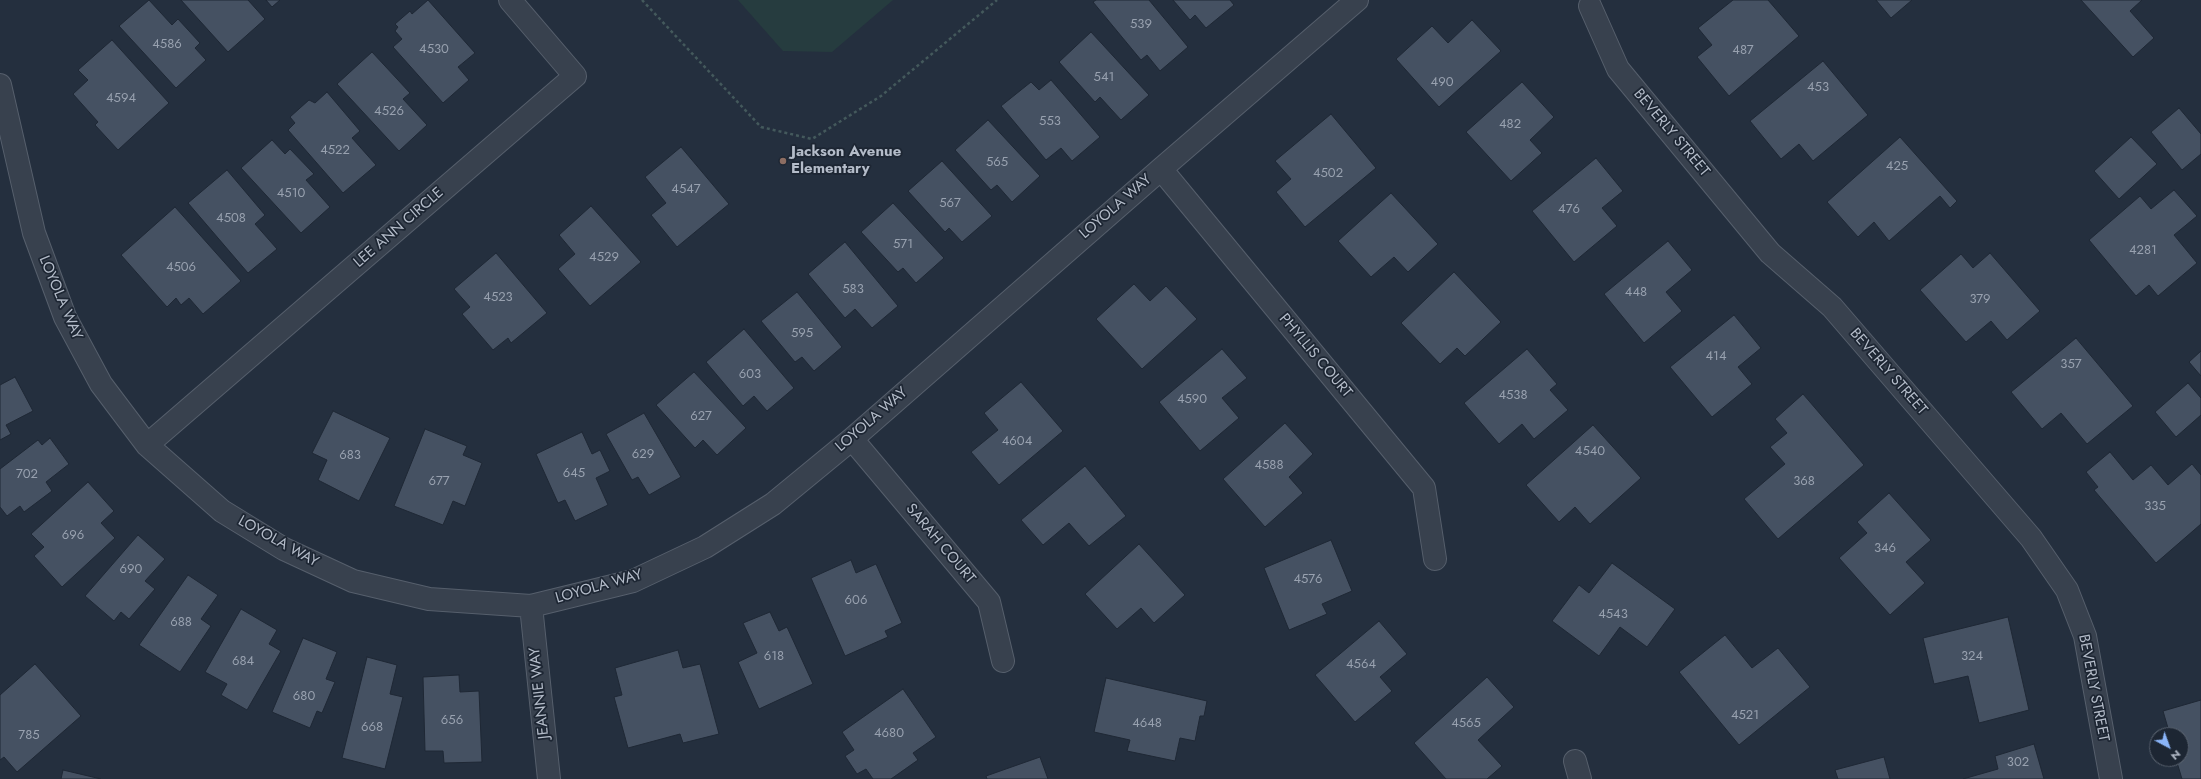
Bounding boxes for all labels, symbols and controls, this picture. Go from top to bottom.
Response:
house number: 539 [1130,17,1152,33]
house number: 4586 [152,37,182,53]
house number: 4530 [419,42,449,58]
house number: 487 [1732,43,1754,59]
house number: 541 [1094,70,1114,86]
house number: 490 [1431,75,1453,91]
house number: 453 [1807,80,1829,96]
street label: BEVERLY STREET [1629,86,1713,180]
house number: 4594 [106,91,136,107]
house number: 4526 [374,104,404,120]
house number: 553 [1039,114,1061,130]
house number: 482 [1499,117,1521,133]
house number: 4522 [320,143,350,159]
place label: Jackson Avenue Elementary [791,143,901,178]
house number: 565 [986,155,1008,171]
marker: Jackson Avenue Elementary [778,156,788,166]
house number: 425 [1886,159,1908,175]
house number: 4502 [1313,166,1343,182]
street label: LOYOLA WAY [1076,171,1156,243]
house number: 4547 [671,182,701,198]
street label: LEE ANN CIRCLE [350,184,448,272]
house number: 4510 [277,186,305,202]
house number: 567 [939,196,961,212]
house number: 476 [1558,202,1580,218]
house number: 4508 [216,211,246,227]
house number: 571 [893,237,913,253]
house number: 4281 [2129,243,2157,259]
house number: 4529 [589,250,619,266]
street label: LOYOLA WAY [34,253,86,343]
house number: 4506 [166,260,196,276]
house number: 583 [842,282,864,298]
house number: 448 [1625,285,1647,301]
house number: 4523 [483,290,513,306]
house number: 379 [1969,292,1991,308]
street label: PHYLLIS COURT [1275,310,1355,402]
street label: BEVERLY STREET [1845,325,1931,419]
house number: 595 [791,326,813,342]
house number: 414 [1705,349,1727,365]
house number: 357 [2060,357,2082,373]
house number: 603 [739,367,761,383]
street label: LOYOLA WAY [832,384,912,456]
house number: 4538 [1498,388,1528,404]
house number: 4590 [1177,392,1207,408]
house number: 627 [690,409,712,425]
house number: 4604 [1002,434,1032,450]
house number: 4540 [1575,444,1605,460]
house number: 629 [632,447,654,463]
house number: 683 [339,448,361,464]
house number: 4588 [1254,458,1284,474]
house number: 645 [563,466,585,482]
house number: 702 [16,467,38,483]
house number: 677 [428,474,450,490]
house number: 368 [1793,474,1815,490]
house number: 335 [2144,499,2166,515]
street label: SARAH COURT [901,500,979,588]
street label: LOYOLA WAY [235,512,321,572]
house number: 696 [62,528,84,544]
house number: 346 [1874,541,1896,557]
house number: 690 [120,562,142,578]
street label: LOYOLA WAY [554,566,644,608]
house number: 4576 [1293,572,1323,588]
house number: 606 [845,593,867,609]
house number: 4543 [1598,607,1628,623]
house number: 688 [170,615,192,631]
street label: BEVERLY STREET [2074,633,2112,743]
street label: JEANNIE WAY [526,646,554,740]
house number: 618 [764,649,784,665]
house number: 324 [1961,649,1983,665]
house number: 684 [232,654,254,670]
house number: 4564 [1346,657,1376,673]
house number: 680 [293,689,315,705]
house number: 4521 [1731,708,1759,724]
house number: 656 [441,713,463,729]
house number: 4648 [1132,716,1162,732]
house number: 4565 [1451,716,1481,732]
house number: 668 [361,720,383,736]
house number: 4680 [874,726,904,742]
north arrow [2149,727,2189,767]
house number: 785 [18,728,40,744]
text: N [2168,746,2185,764]
house number: 302 [2007,755,2029,771]

